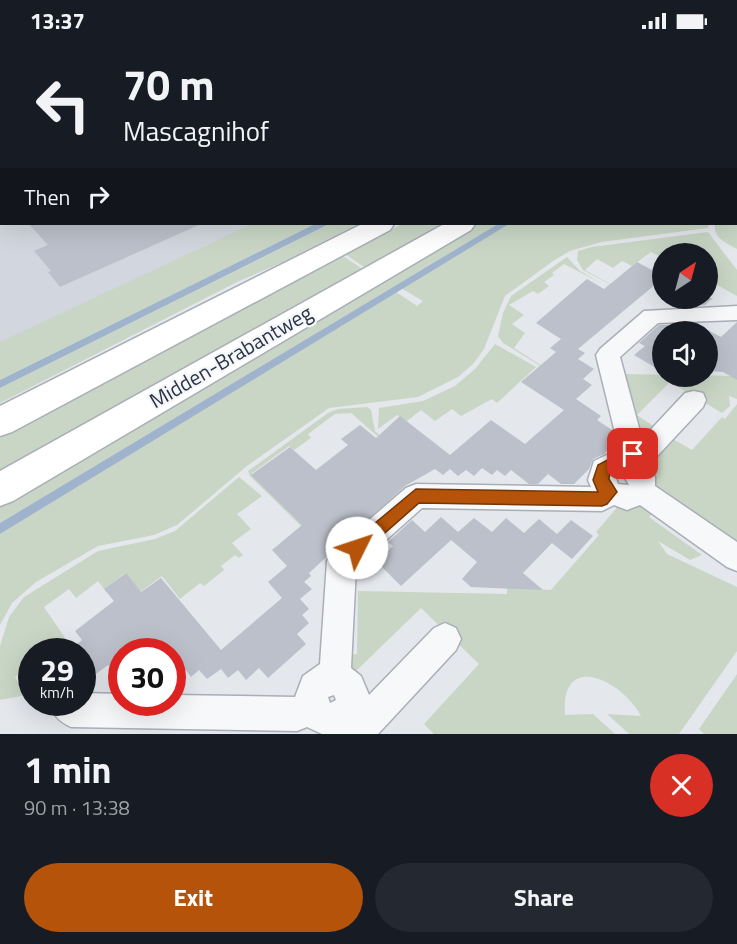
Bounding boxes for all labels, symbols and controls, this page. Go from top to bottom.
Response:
text: 13:37 [30,4,85,38]
text: 70 m [123,52,215,116]
icon: left [24,66,102,144]
text: Mascagnihof [123,110,269,151]
text: Then [24,180,70,214]
icon: right [82,180,115,213]
north arrow [652,243,718,309]
map controls [652,243,718,387]
street label: Midden-Brabantweg [143,296,318,416]
button: sound [652,321,718,387]
pin [607,428,658,479]
icon: arrive [616,437,649,470]
position arrow [325,516,389,580]
speed limit sign: 30 [108,638,186,716]
text: 29 [40,647,74,693]
text: km/h [40,681,74,704]
text: 1 min [24,742,111,797]
button: close [650,754,713,817]
text: 90 m · 13:38 [24,792,130,823]
button: Exit [24,863,363,932]
button: Share [375,863,713,932]

